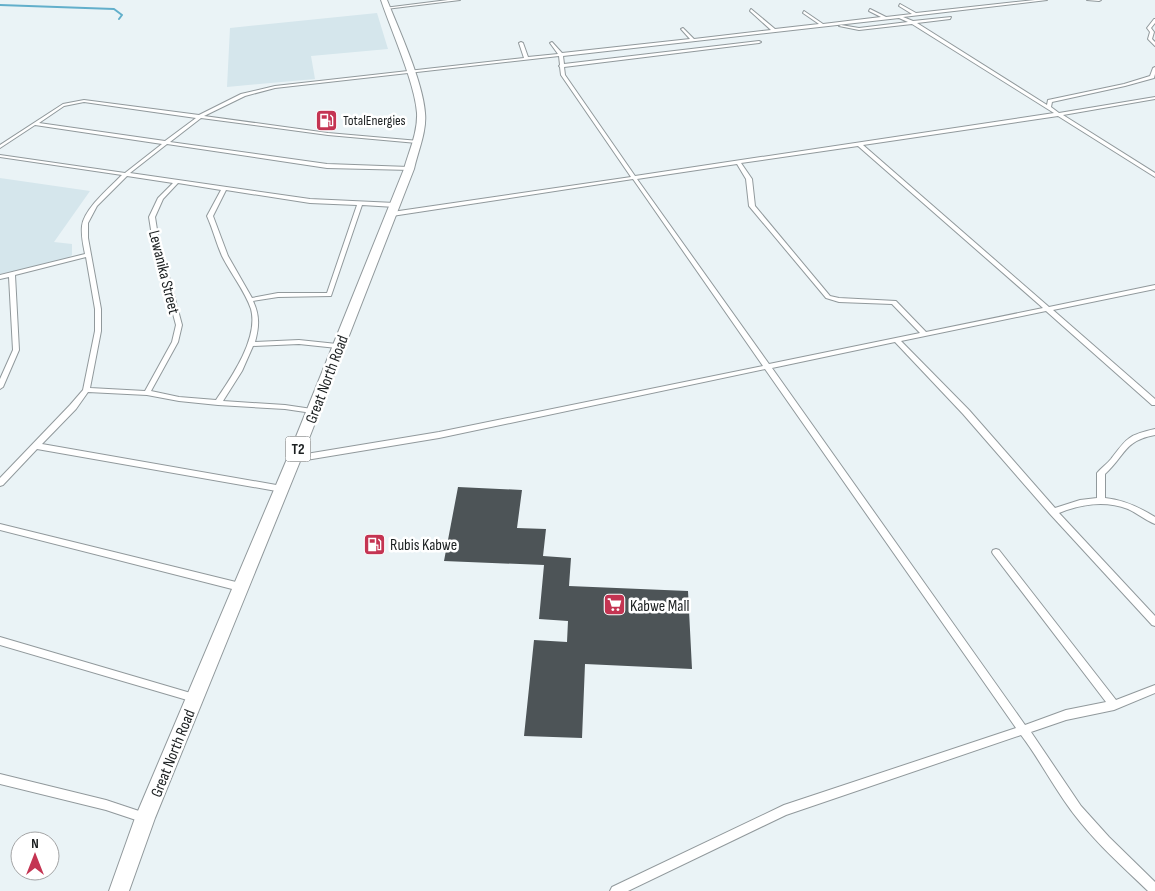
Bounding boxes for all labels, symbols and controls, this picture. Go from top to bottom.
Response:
fuel station icon: TotalEnergies [315,108,339,132]
place label: TotalEnergies [343,112,406,129]
street label: Lewanika Street [144,229,183,316]
street label: Great North Road [302,333,353,426]
road number: T2 [286,436,310,462]
fuel station icon: Rubis Kabwe [362,532,386,556]
place label: Rubis Kabwe [390,536,457,555]
supermarket icon: Kabwe Mall [602,593,626,617]
place label: Kabwe Mall [630,597,689,616]
street label: Great North Road [147,707,200,800]
north arrow [10,831,60,881]
text: N [31,835,39,852]

